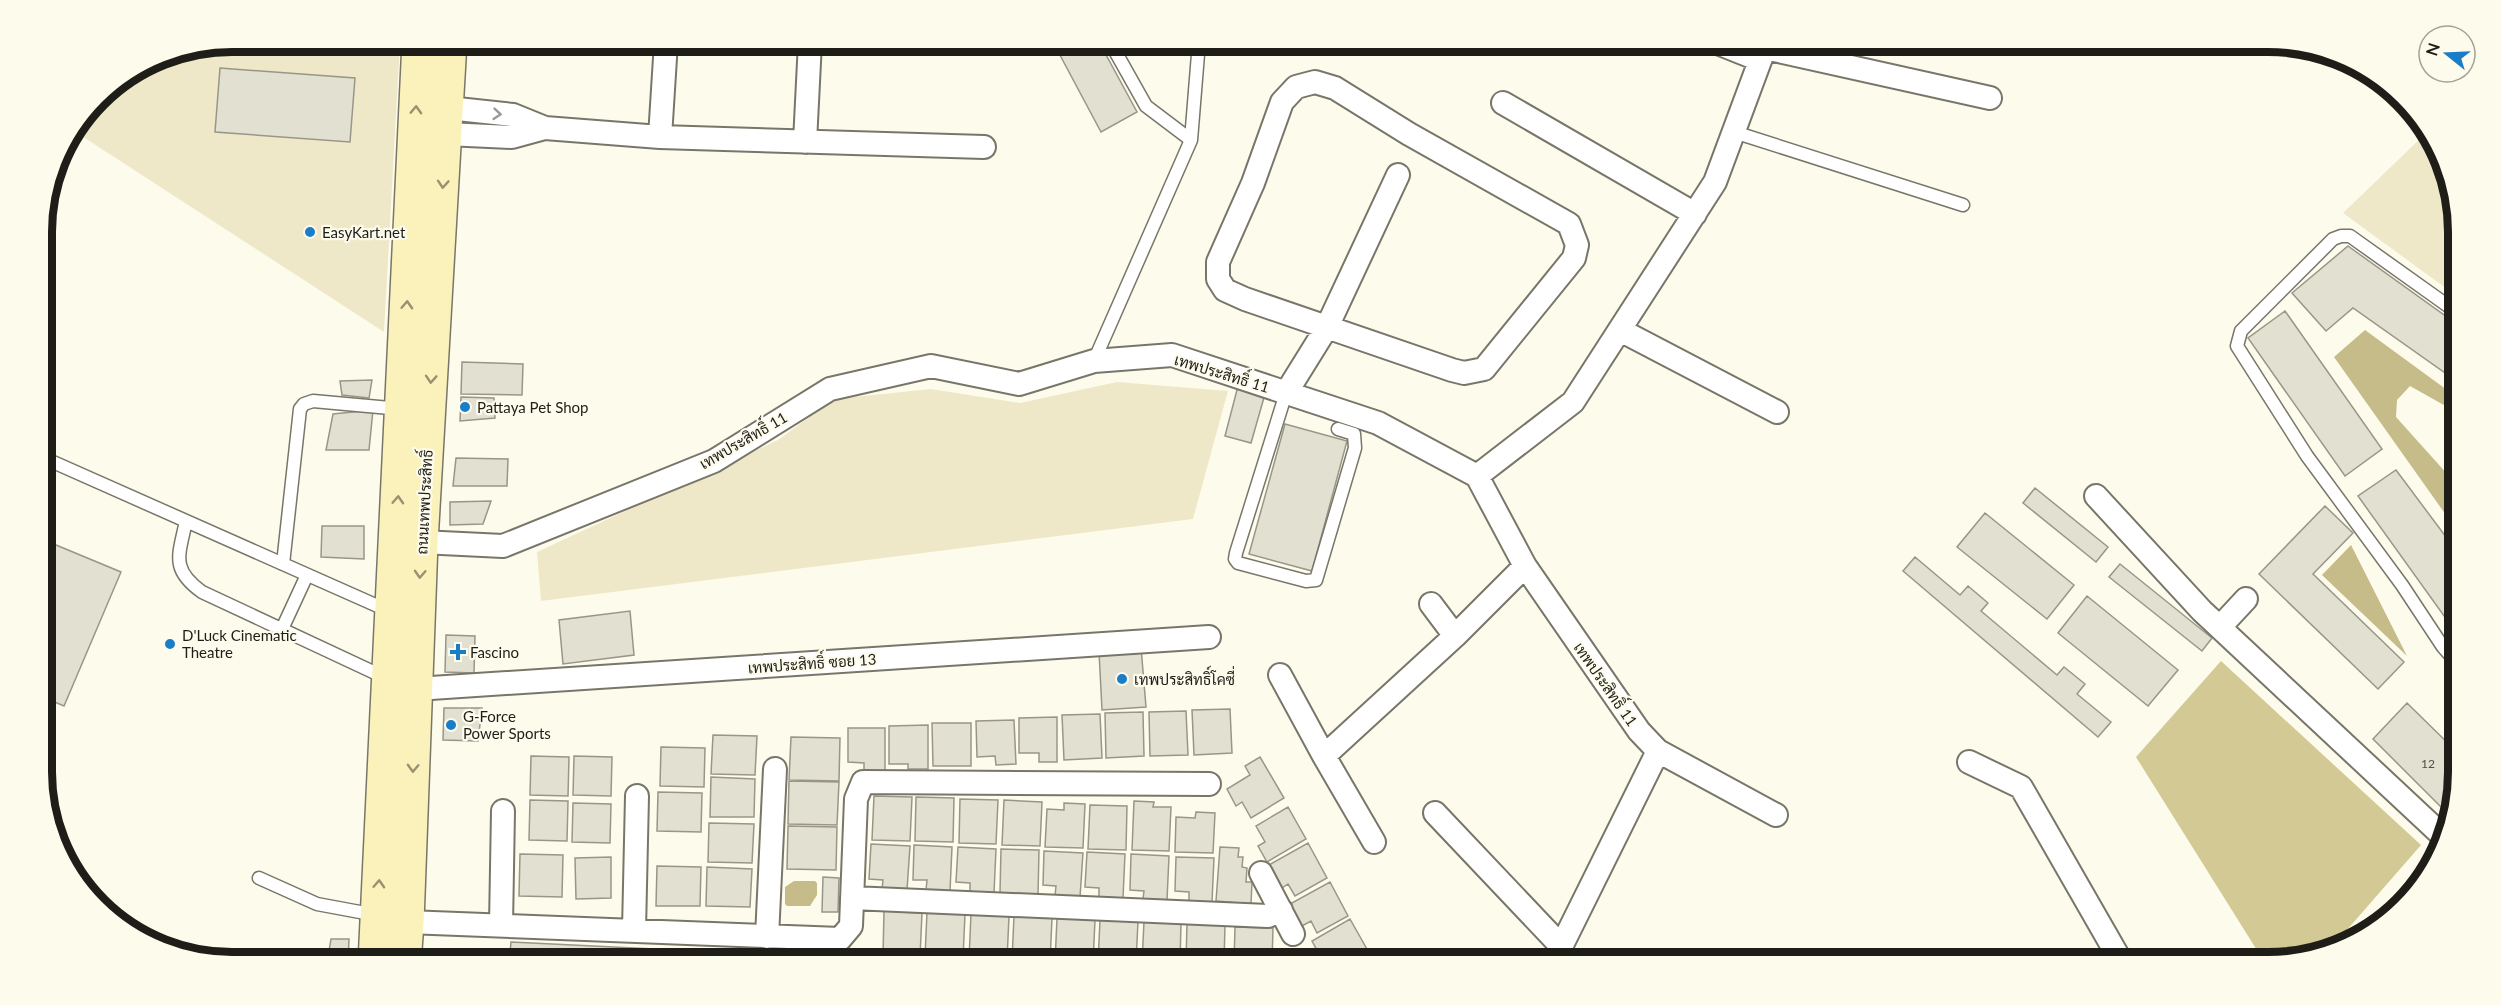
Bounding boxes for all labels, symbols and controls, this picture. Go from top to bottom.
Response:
north arrow [2417,24,2477,84]
text: N [2421,40,2443,58]
one-way arrow [410,106,422,115]
one-way arrow [493,107,502,120]
one-way arrow [437,180,450,189]
place label: EasyKart.net [322,223,406,241]
marker: EasyKart.net [303,225,317,239]
one-way arrow [401,301,414,310]
street label: เทพประสิทธิ์ 11 [1172,345,1273,396]
one-way arrow [425,374,438,383]
place label: Pattaya Pet Shop [477,398,589,416]
marker: Pattaya Pet Shop [458,400,472,414]
street label: เทพประสิทธิ์ 11 [693,403,790,472]
street label: ถนนเทพประสิทธิ์ [407,449,436,555]
one-way arrow [391,496,404,505]
one-way arrow [413,569,426,578]
place label: D'Luck Cinematic Theatre [182,626,297,661]
street label: เทพประสิทธิ์ 11 [1570,636,1646,729]
marker: D'Luck Cinematic Theatre [163,637,177,651]
place label: Fascino [470,643,519,661]
street label: เทพประสิทธิ์ ซอย 13 [747,644,877,676]
marker: Fascino [451,645,465,659]
place label: เทพประสิทธิ์โคซี่ [1134,665,1235,688]
marker: เทพประสิทธิ์โคซี่ [1115,672,1129,686]
place label: G-Force Power Sports [463,707,551,742]
marker: G-Force Power Sports [444,718,458,732]
house number: 12 [2421,756,2435,771]
one-way arrow [407,764,419,773]
one-way arrow [373,879,386,888]

